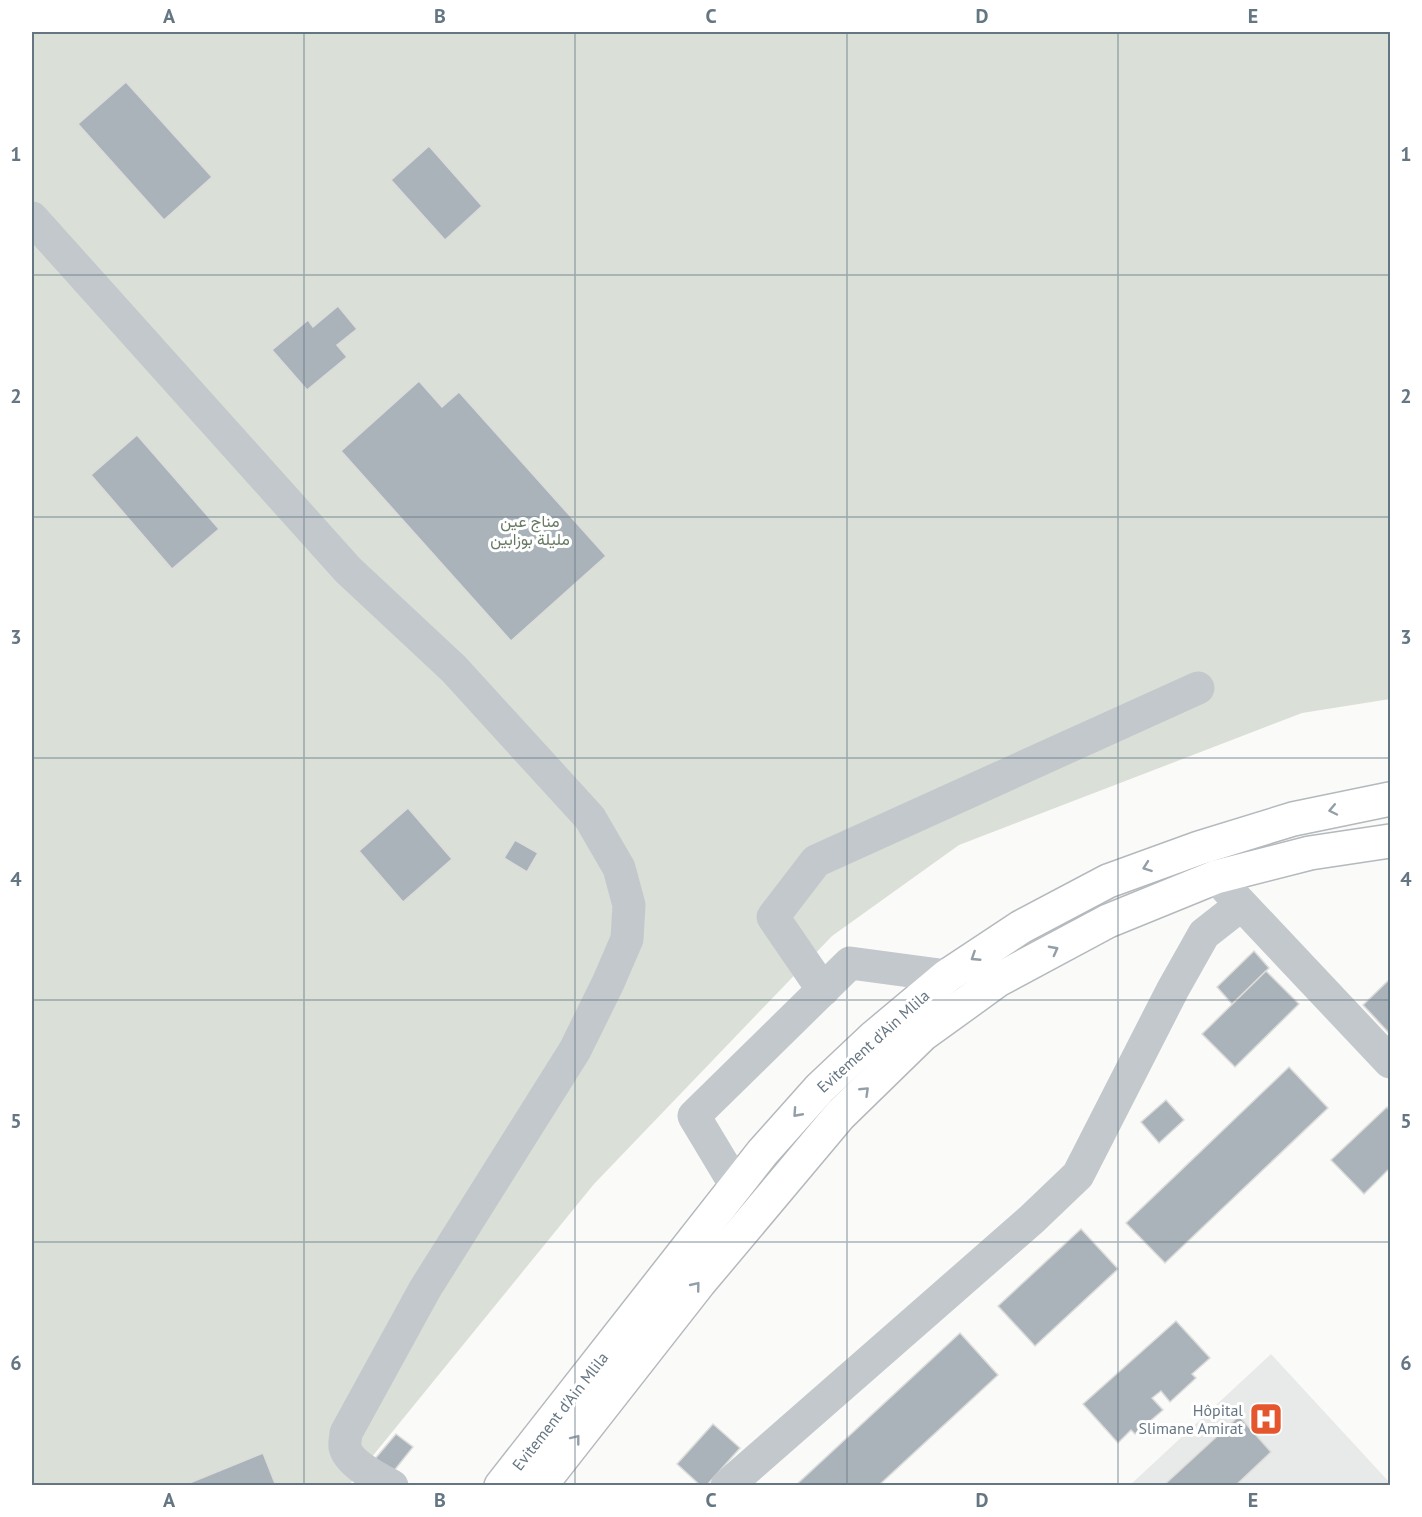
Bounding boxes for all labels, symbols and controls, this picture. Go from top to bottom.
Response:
text: A [163,3,176,29]
text: B [434,3,446,29]
text: C [705,3,717,29]
text: D [976,3,989,29]
text: E [1248,3,1258,29]
text: 1 [10,141,22,167]
text: 1 [1400,141,1412,167]
text: 2 [10,383,22,409]
text: 2 [1400,383,1412,409]
park label: مناج عين مليلة بوزابين [490,511,570,550]
text: 3 [10,624,22,650]
text: 3 [1400,624,1412,650]
one-way arrow [1328,803,1338,816]
one-way arrow [1142,860,1153,872]
text: 4 [10,866,22,892]
text: 4 [1400,866,1412,892]
one-way arrow [1048,946,1058,957]
one-way arrow [970,950,981,961]
street label: Evitement d'Ain Mlila [813,985,933,1097]
one-way arrow [857,1087,868,1098]
one-way arrow [793,1106,804,1117]
text: 5 [10,1108,22,1134]
text: 5 [1400,1108,1412,1134]
one-way arrow [689,1282,700,1293]
street label: Evitement d'Ain Mlila [508,1348,612,1474]
text: 6 [10,1350,22,1376]
text: 6 [1400,1350,1412,1376]
place label: Hôpital Slimane Amirat [1139,1400,1244,1438]
hospital icon: Hôpital Slimane Amirat [1248,1401,1284,1437]
one-way arrow [569,1435,580,1446]
text: A [163,1487,176,1513]
text: B [434,1487,446,1513]
text: C [705,1487,717,1513]
text: D [976,1487,989,1513]
text: E [1248,1487,1258,1513]

